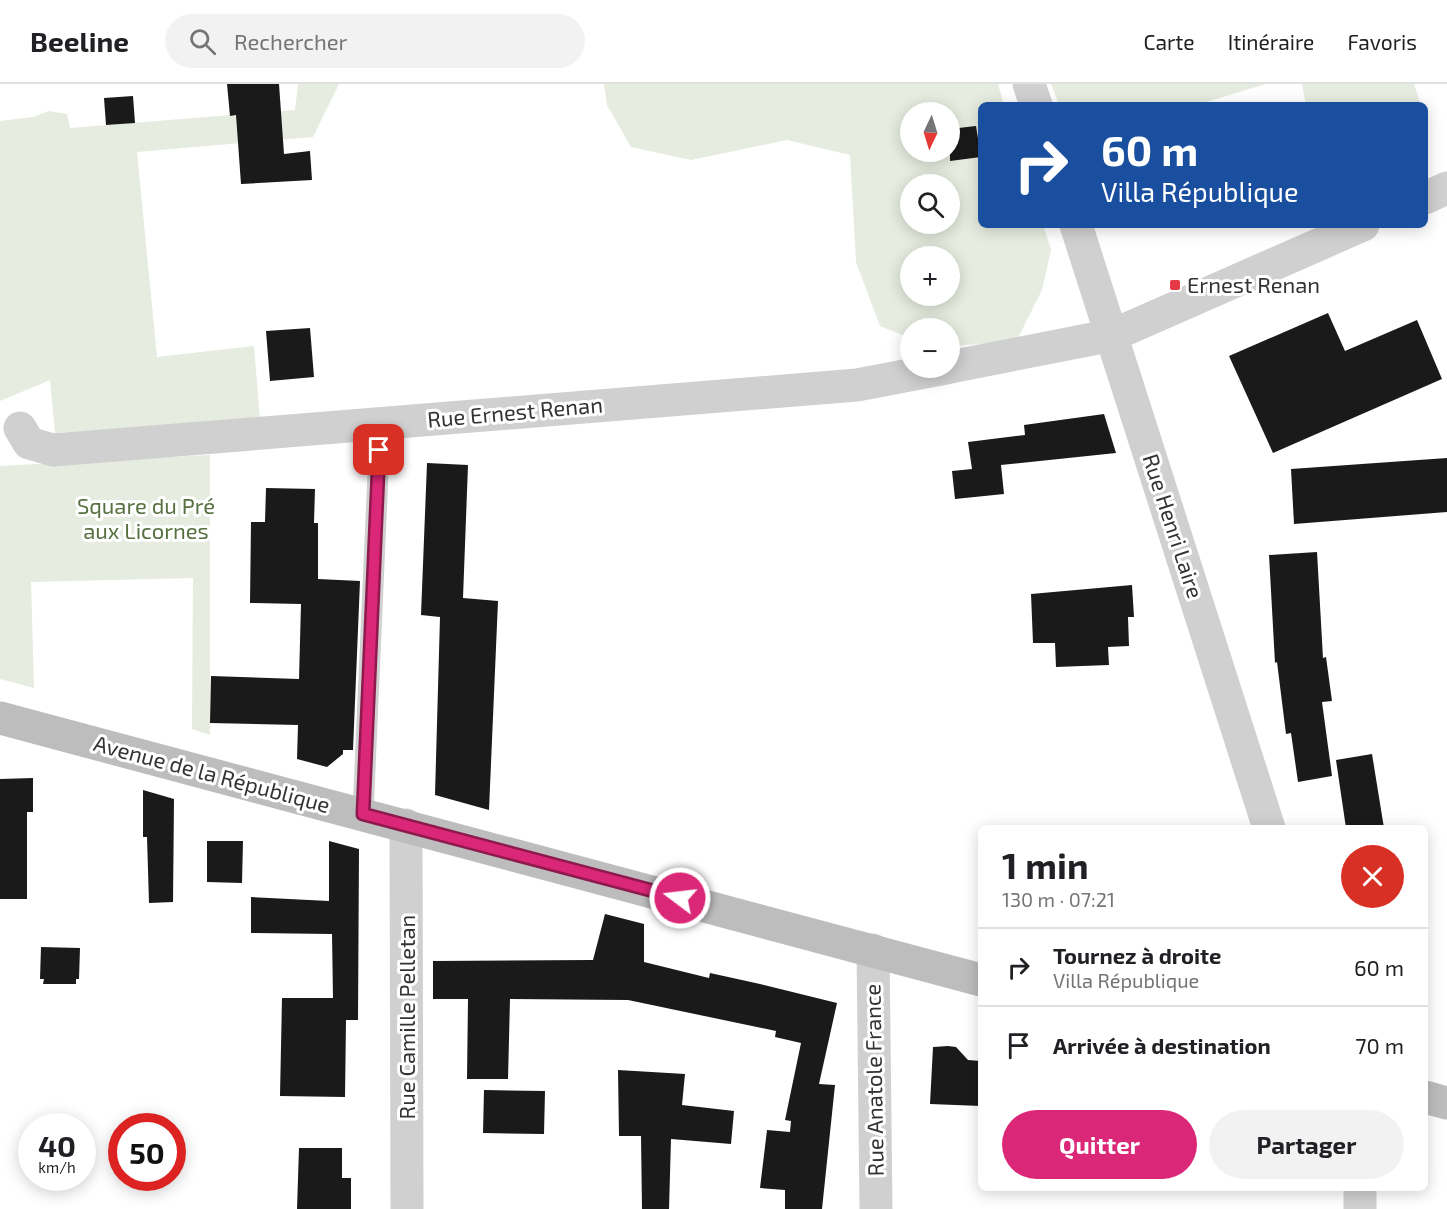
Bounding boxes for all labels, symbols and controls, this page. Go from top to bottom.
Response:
search box [165,14,585,68]
text: Beeline [30,24,129,58]
icon: search [186,25,219,58]
text: Rechercher [234,28,347,54]
text: Carte [1143,29,1195,54]
text: Itinéraire [1228,29,1314,54]
text: Favoris [1347,29,1417,54]
north arrow [900,102,960,162]
map controls [900,102,960,378]
text: 60 m [1101,124,1198,174]
icon: right [1002,126,1080,204]
button: search [900,174,960,234]
text: Villa République [1101,175,1299,207]
button: + [900,246,960,306]
place label: Ernest Renan [1187,271,1320,297]
marker: Ernest Renan [1168,278,1182,292]
button: − [900,318,960,378]
street label: Rue Ernest Renan [426,390,604,432]
pin [353,424,404,475]
icon: arrive [362,433,395,466]
street label: Rue Henri Laire [1138,450,1210,601]
park label: Square du Pré aux Licornes [77,492,215,543]
street label: Avenue de la République [91,729,333,817]
text: 1 min [1002,843,1089,886]
button: close [1341,845,1404,908]
position arrow [648,866,712,930]
text: 130 m · 07:21 [1002,887,1115,911]
street label: Rue Camille Pelletan [393,915,419,1119]
text: Tournez à droite [1053,942,1222,968]
icon: right [1002,951,1035,984]
text: 60 m [1354,954,1404,980]
text: Villa République [1053,968,1199,992]
street label: Rue Anatole France [858,984,888,1177]
icon: arrive [1002,1029,1035,1062]
text: Arrivée à destination [1053,1032,1271,1058]
text: 70 m [1355,1032,1404,1058]
button: Quitter [1002,1110,1197,1179]
button: Partager [1209,1110,1404,1179]
speed limit sign: 50 [108,1113,186,1191]
text: 40 [38,1127,76,1163]
text: km/h [38,1158,76,1176]

